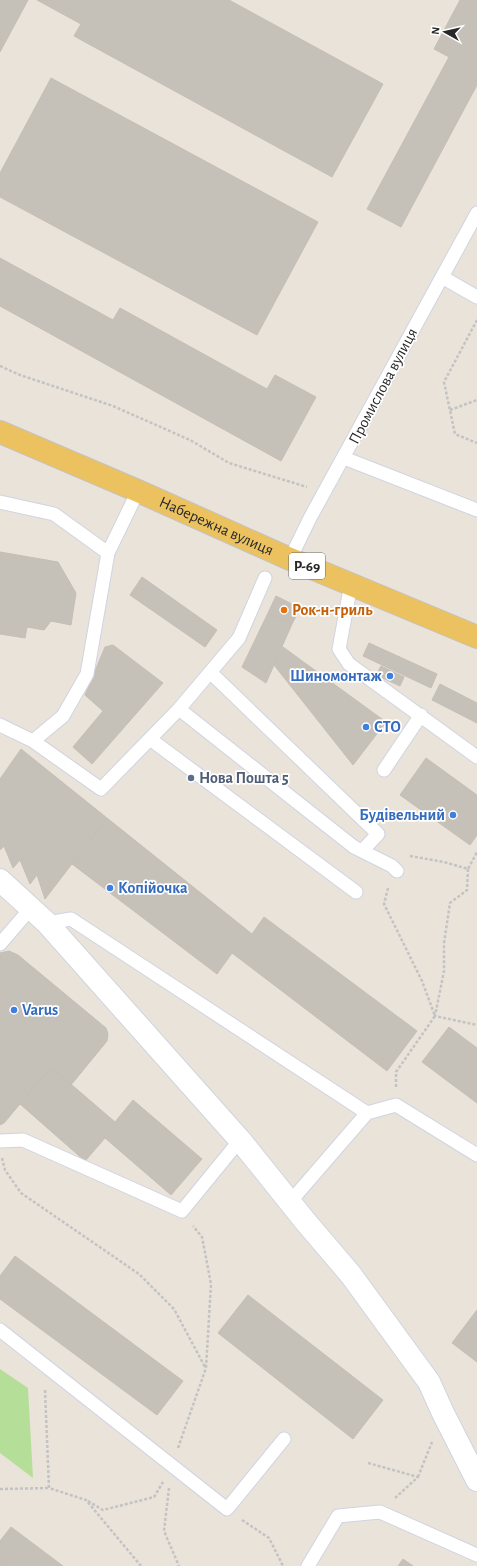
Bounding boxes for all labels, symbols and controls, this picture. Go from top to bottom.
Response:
north arrow [425,12,465,52]
text: N [430,26,442,35]
street label: Промислова вулиця [346,325,421,447]
street label: Набережна вулиця [157,494,276,559]
road number: Р-69 [289,553,325,579]
place label: Рок-н-гриль [292,602,373,618]
marker: Рок-н-гриль [279,605,289,615]
place label: Шиномонтаж [290,668,383,684]
marker: Шиномонтаж [385,671,395,681]
place label: СТО [374,719,401,735]
marker: СТО [361,722,371,732]
place label: Нова Пошта 5 [199,770,289,786]
marker: Нова Пошта 5 [186,773,196,783]
place label: Будівельний [359,807,445,824]
marker: Будівельний [448,810,458,820]
place label: Копійочка [118,880,188,896]
marker: Копійочка [105,883,115,893]
place label: Varus [22,1002,58,1018]
marker: Varus [9,1005,19,1015]

